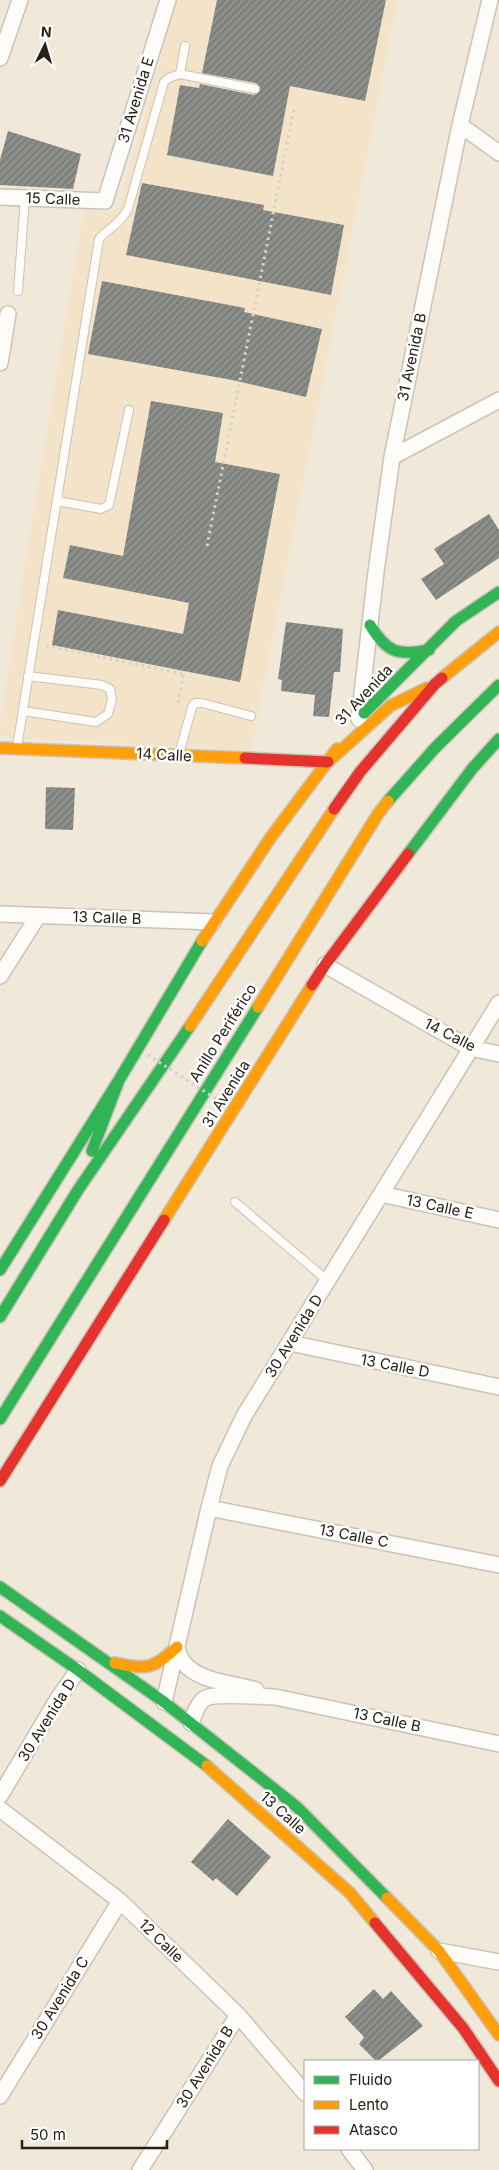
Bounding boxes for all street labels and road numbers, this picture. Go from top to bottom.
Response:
street label: 31 Avenida E [113,54,158,145]
street label: 15 Calle [25,188,81,209]
street label: 31 Avenida B [393,311,430,403]
street label: 31 Avenida [331,660,396,729]
street label: 14 Calle [136,744,192,765]
street label: 13 Calle B [72,907,142,928]
street label: Anillo Periférico [185,980,260,1085]
street label: 14 Calle [421,1014,479,1056]
street label: 31 Avenida [197,1057,254,1131]
street label: 13 Calle E [405,1190,475,1223]
street label: 30 Avenida D [261,1291,327,1381]
street label: 13 Calle D [359,1350,431,1382]
street label: 13 Calle C [318,1519,390,1552]
street label: 30 Avenida D [14,1675,80,1765]
street label: 13 Calle B [351,1703,423,1736]
street label: 13 Calle [257,1787,310,1838]
street label: 12 Calle [135,1915,188,1967]
street label: 30 Avenida C [26,1953,93,2043]
street label: 30 Avenida B [172,2022,237,2111]

